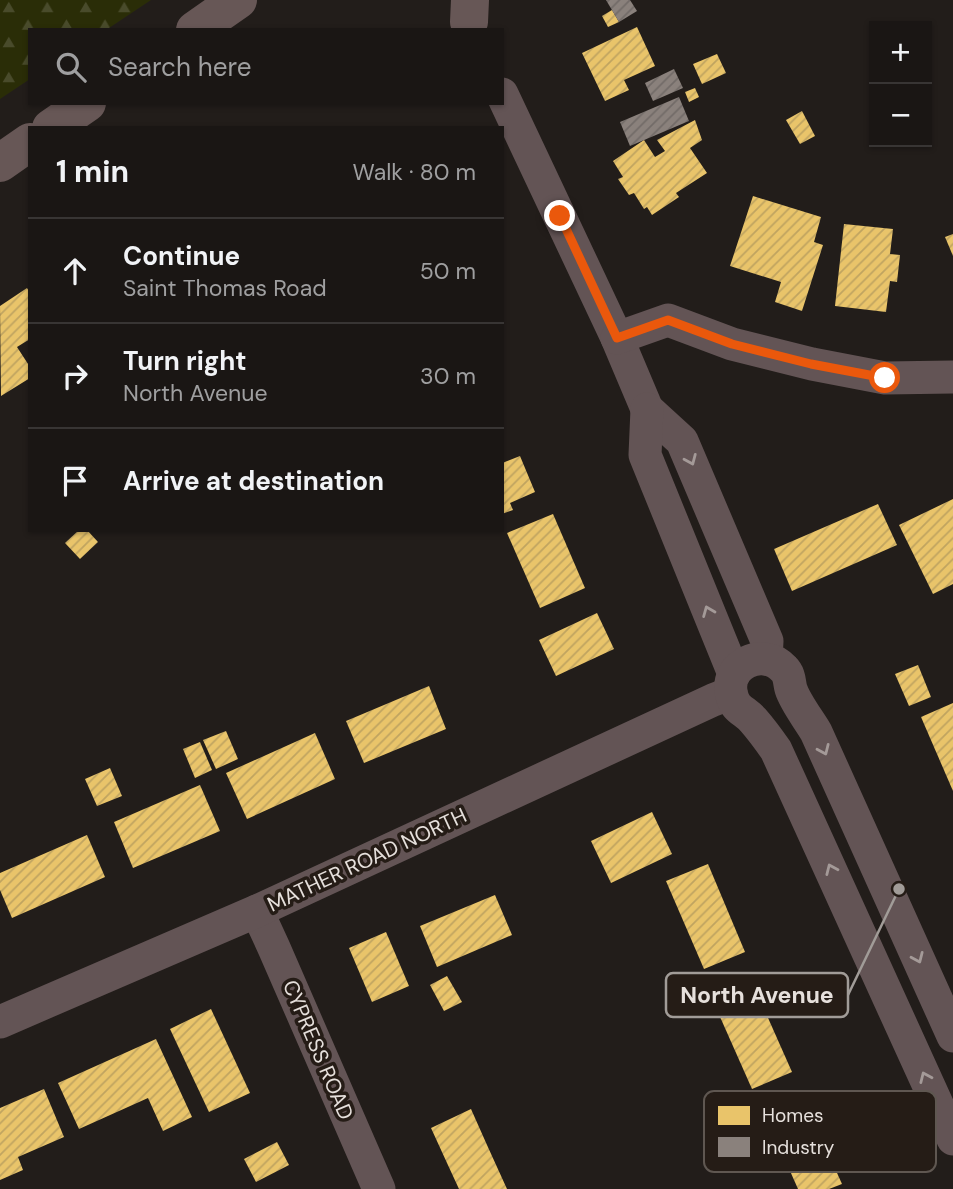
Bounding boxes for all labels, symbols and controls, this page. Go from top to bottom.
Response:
map controls [869,21,932,147]
button: + [869,21,932,84]
search box [28,28,504,105]
icon: search [52,48,90,86]
text: Search here [108,50,251,84]
button: − [869,84,932,147]
text: 1 min [56,152,129,191]
text: Walk · 80 m [353,157,476,187]
route end [544,200,575,231]
text: Continue [123,239,240,273]
icon: ahead [56,252,94,290]
text: 50 m [420,256,476,286]
text: Saint Thomas Road [123,273,327,303]
text: Turn right [123,344,247,378]
icon: right [56,357,94,395]
text: 30 m [420,361,476,391]
route start [869,362,900,393]
text: North Avenue [123,378,268,408]
one-way arrow [682,454,696,466]
icon: arrive [56,462,94,500]
text: Arrive at destination [123,464,384,498]
one-way arrow [703,606,717,618]
one-way arrow [816,743,830,755]
street label: MATHER ROAD NORTH [263,801,471,919]
one-way arrow [825,864,839,877]
one-way arrow [910,950,924,963]
callout: North Avenue [666,973,848,1017]
street label: CYPRESS ROAD [276,976,360,1124]
text: North Avenue [680,980,834,1010]
one-way arrow [919,1071,933,1084]
legend [704,1091,936,1172]
text: Homes [762,1103,823,1128]
text: Industry [762,1135,835,1160]

